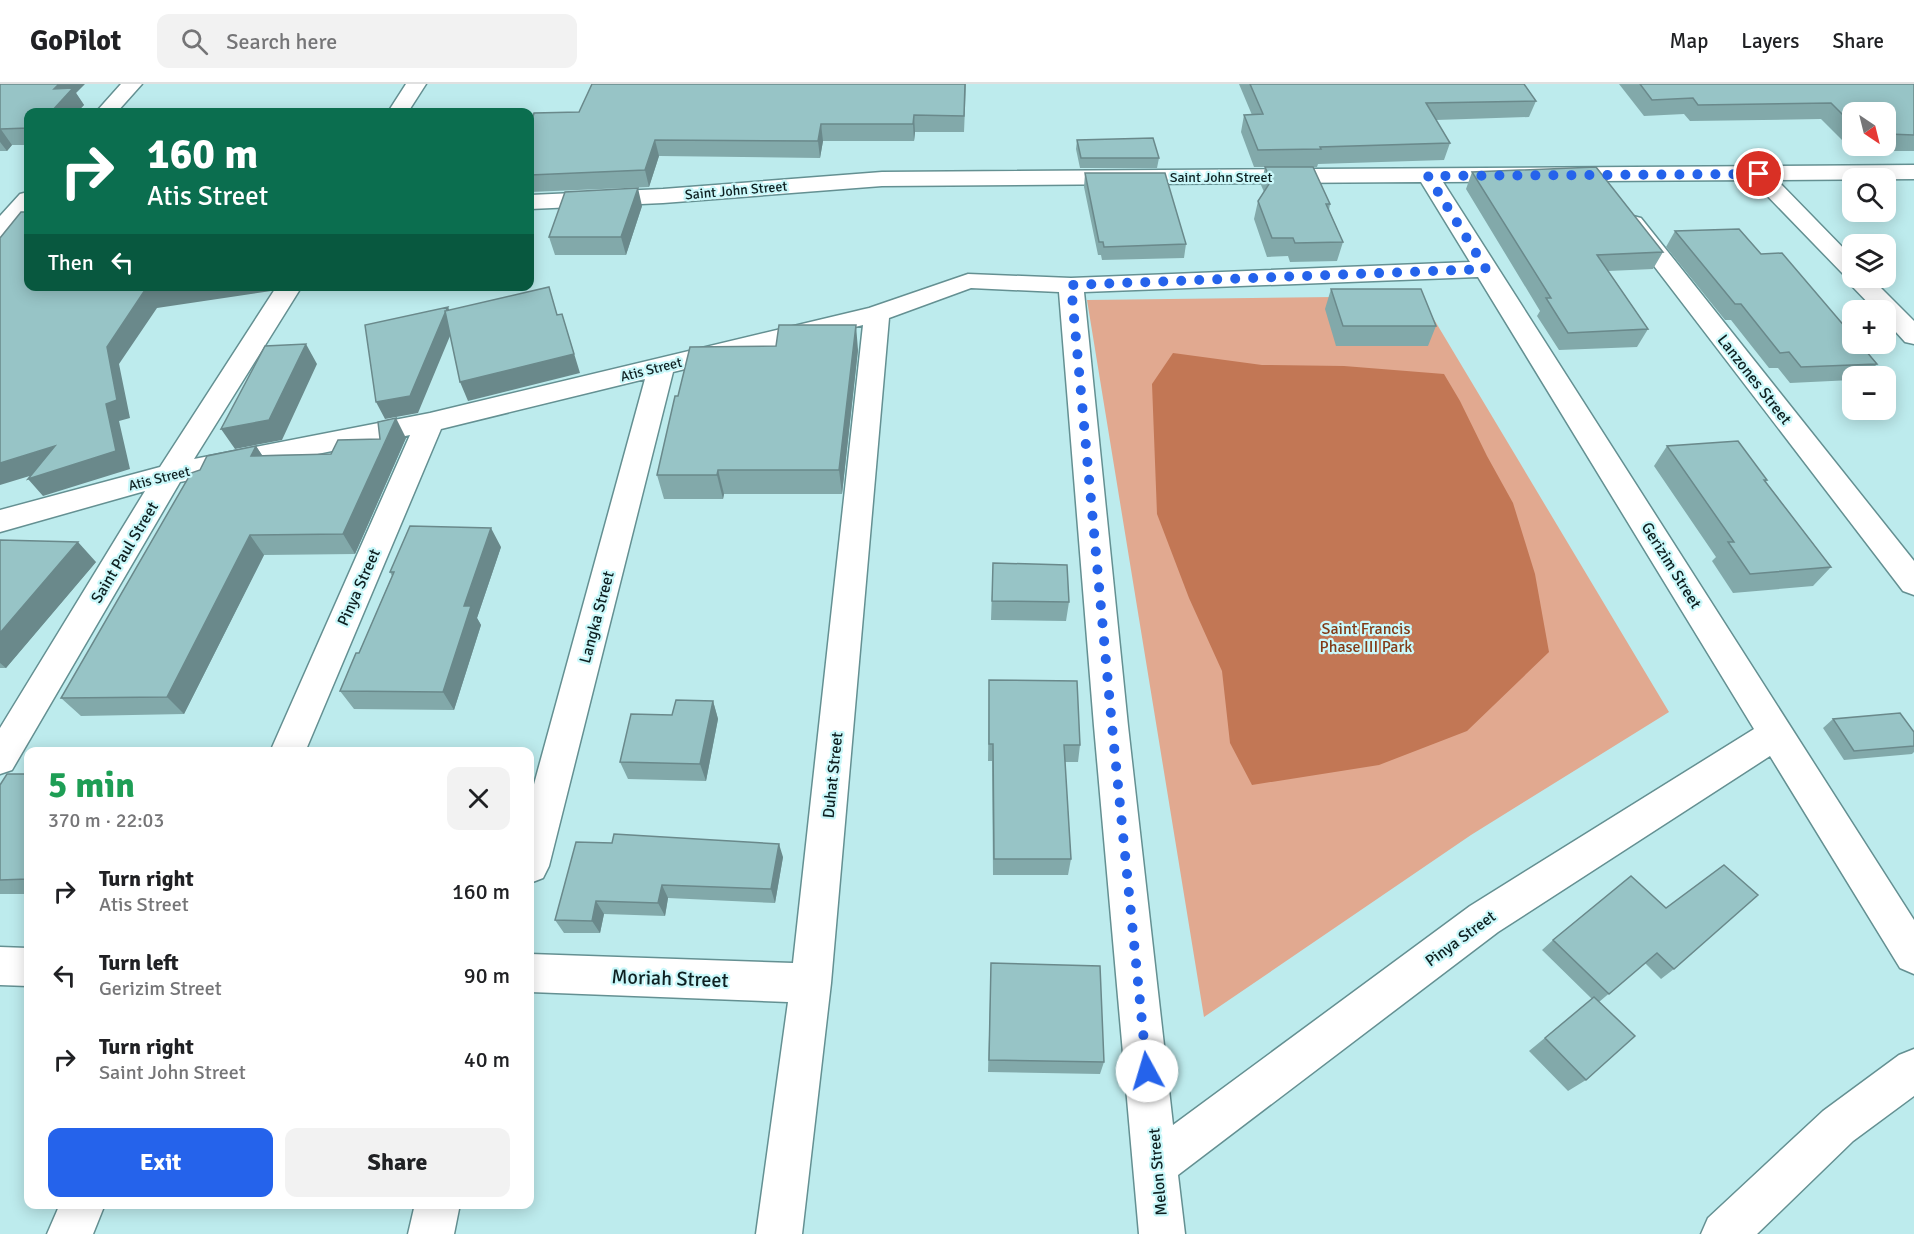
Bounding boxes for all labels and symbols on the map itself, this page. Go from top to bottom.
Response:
north arrow [1842,102,1896,156]
pin [1733,148,1784,199]
street label: Saint John Street [1170,169,1272,186]
street label: Saint John Street [684,178,788,203]
street label: Lanzones Street [1713,330,1796,429]
street label: Atis Street [619,354,684,385]
street label: Atis Street [127,463,192,494]
street label: Saint Paul Street [87,498,163,607]
street label: Gerizim Street [1637,519,1706,613]
street label: Pinya Street [333,545,385,629]
street label: Langka Street [575,568,619,666]
park label: Saint Francis Phase III Park [1320,619,1412,657]
street label: Duhat Street [819,731,848,819]
street label: Pinya Street [1421,906,1500,971]
street label: Moriah Street [611,964,729,993]
position arrow [1115,1039,1179,1103]
street label: Melon Street [1144,1127,1172,1216]

